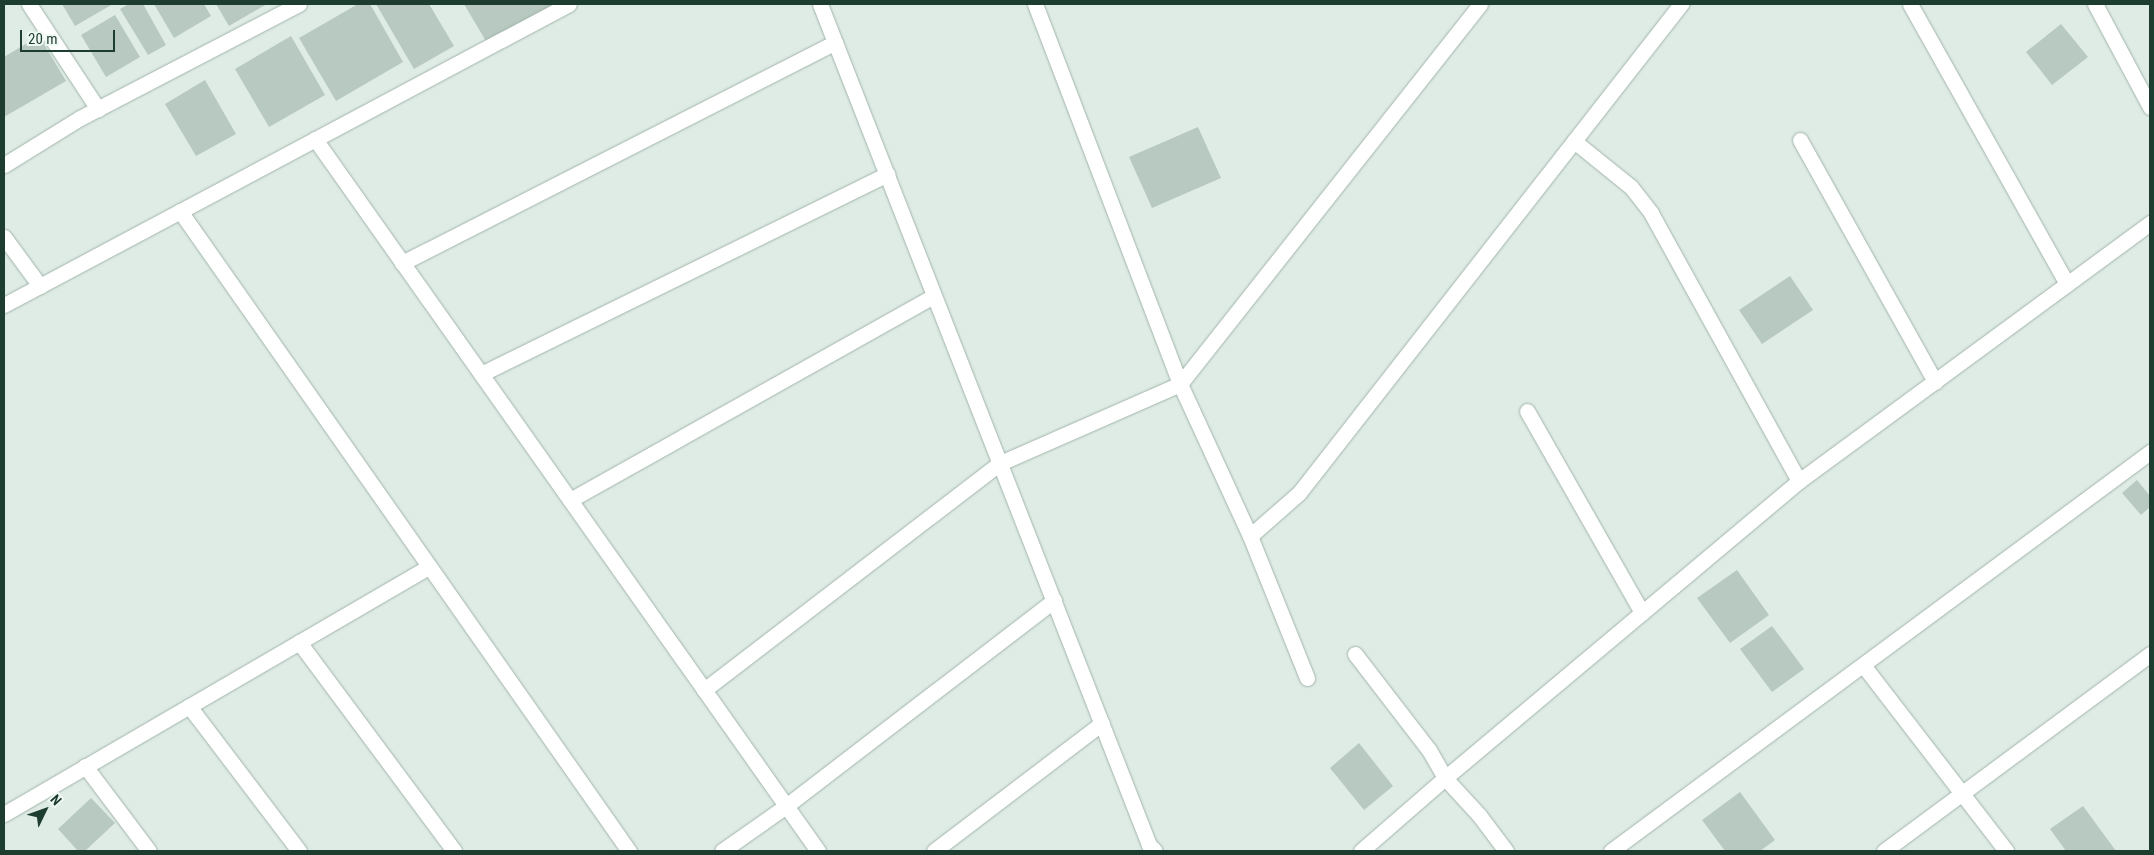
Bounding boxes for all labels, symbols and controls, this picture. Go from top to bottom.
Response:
scale bar [22,20,118,52]
text: 20 m [28,30,58,48]
north arrow [20,785,70,835]
text: N [47,791,65,808]

